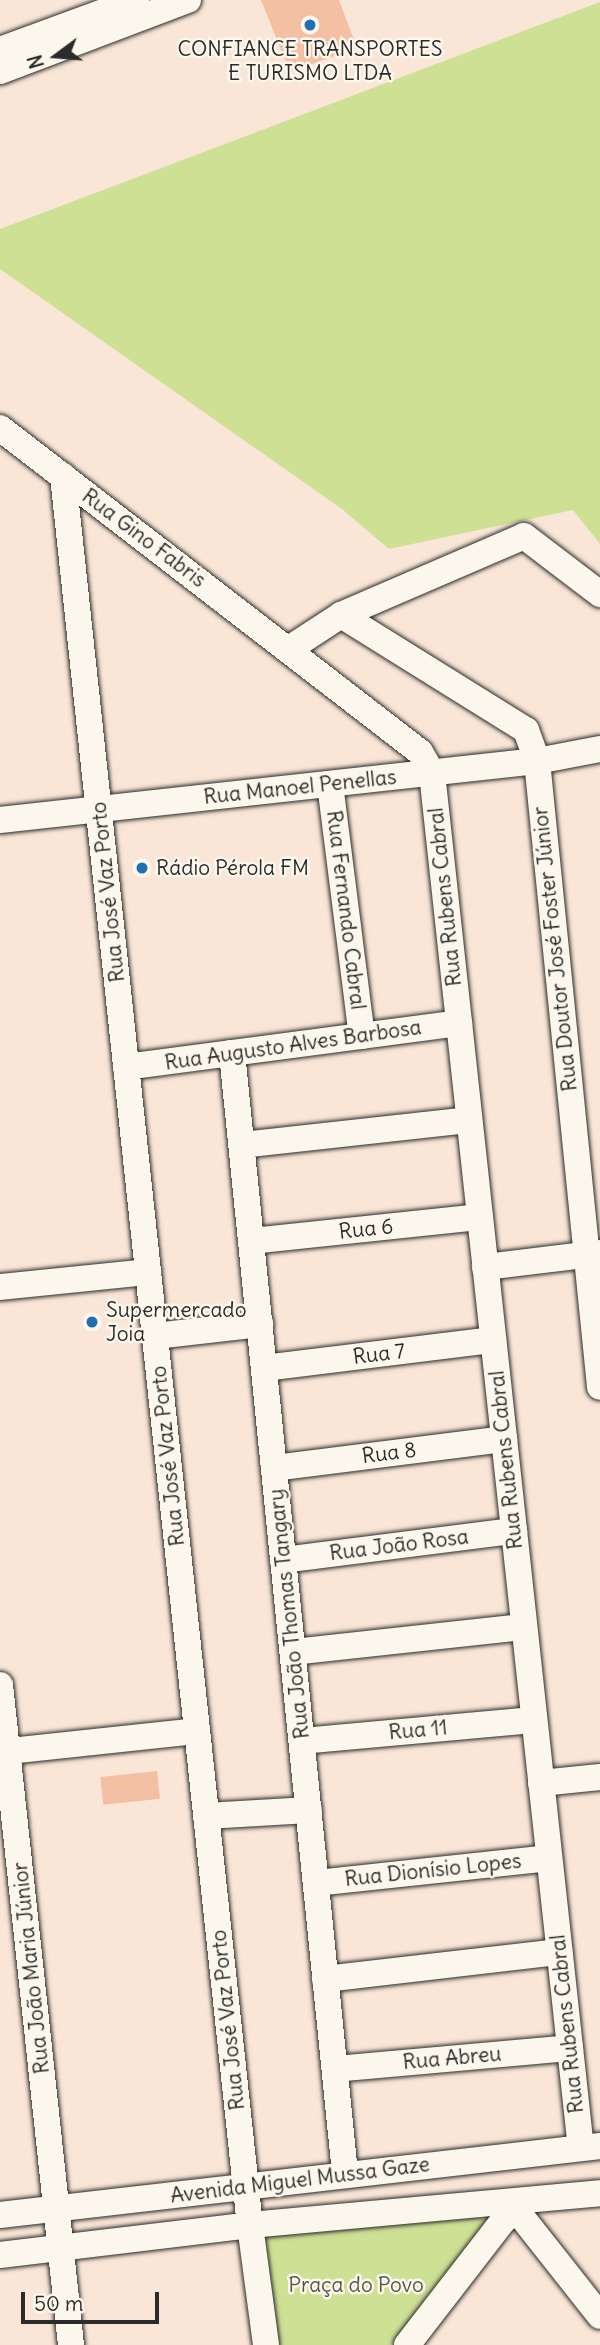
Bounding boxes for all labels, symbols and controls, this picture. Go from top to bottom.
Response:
marker: CONFIANCE TRANSPORTES E TURISMO LTDA [302,17,318,33]
north arrow [21,21,91,91]
place label: CONFIANCE TRANSPORTES E TURISMO LTDA [178,36,442,86]
text: N [22,52,49,71]
street label: Rua Gino Fabris [77,483,211,593]
street label: Rua Manoel Penellas [202,764,398,810]
street label: Rua José Vaz Porto [86,800,130,984]
street label: Rua Doutor José Foster Júnior [528,805,582,1093]
street label: Rua Rubens Cabral [423,806,467,988]
street label: Rua Fernando Cabral [321,809,371,1011]
place label: Rádio Pérola FM [156,855,309,881]
marker: Rádio Pérola FM [134,860,150,876]
street label: Rua Augusto Alves Barbosa [163,1015,423,1075]
street label: Rua 6 [338,1214,394,1244]
place label: Supermercado Joia [106,1297,246,1347]
marker: Supermercado Joia [84,1314,100,1330]
street label: Rua 7 [351,1338,407,1370]
street label: Rua José Vaz Porto [146,1364,190,1548]
street label: Rua Rubens Cabral [484,1369,528,1551]
street label: Rua 8 [360,1437,418,1469]
street label: Rua João Thomas Tangary [263,1488,315,1740]
street label: Rua João Rosa [328,1524,470,1566]
street label: Rua 11 [387,1715,449,1745]
street label: Rua Dionísio Lopes [343,1848,523,1892]
street label: Rua João Maria Júnior [7,1861,55,2075]
street label: Rua José Vaz Porto [206,1928,250,2112]
street label: Rua Rubens Cabral [545,1933,589,2115]
street label: Rua Abreu [402,2041,502,2075]
street label: Avenida Miguel Mussa Gaze [169,2152,431,2208]
park label: Praça do Povo [288,2272,424,2298]
scale bar [24,2278,163,2322]
text: 50 m [34,2290,83,2317]

